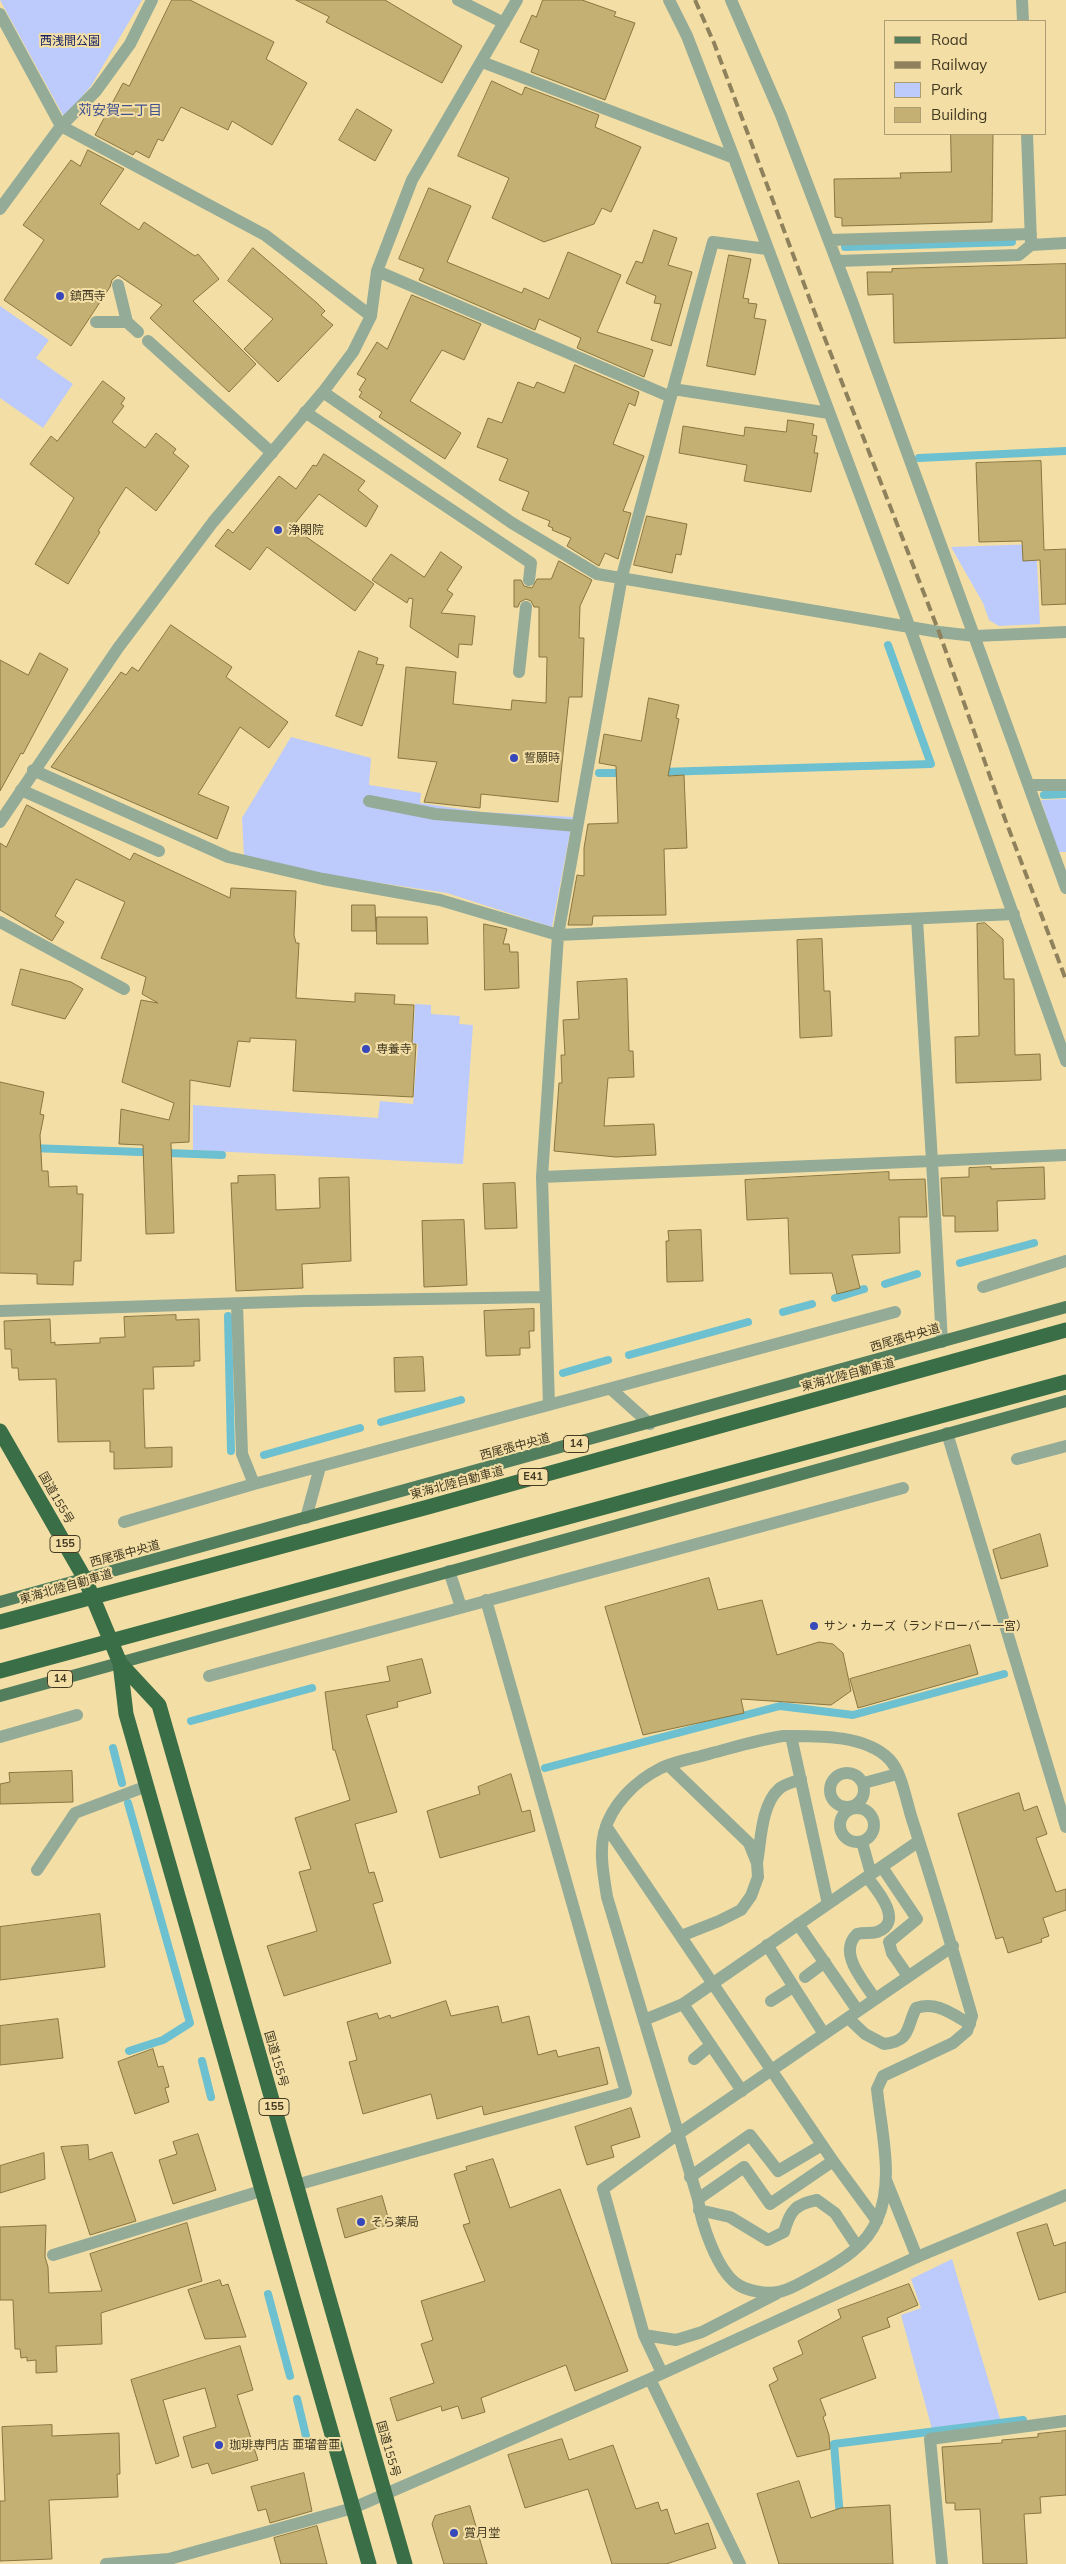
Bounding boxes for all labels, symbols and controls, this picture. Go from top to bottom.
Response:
legend [884,20,1046,135]
text: Road [931,30,968,49]
park label: 西浅間公園 [40,34,100,48]
text: Railway [931,55,987,74]
text: Park [931,80,963,99]
district label: 苅安賀二丁目 [78,103,162,119]
text: Building [931,105,987,124]
place label: 鎮西寺 [70,289,106,303]
marker: 鎮西寺 [54,290,66,302]
place label: 浄閑院 [288,523,324,537]
marker: 浄閑院 [272,524,284,536]
place label: 誓願時 [524,751,560,765]
marker: 誓願時 [508,752,520,764]
place label: 専養寺 [376,1042,412,1056]
marker: 専養寺 [360,1043,372,1055]
street label: 西尾張中央道 [868,1321,942,1355]
street label: 東海北陸自動車道 [800,1356,896,1394]
street label: 西尾張中央道 [478,1431,552,1463]
road number: 14 [564,1436,588,1452]
street label: 東海北陸自動車道 [409,1464,505,1502]
road number: E41 [518,1468,548,1485]
street label: 国道155号 [35,1469,77,1527]
road number: 155 [50,1536,80,1552]
street label: 西尾張中央道 [88,1538,162,1570]
street label: 東海北陸自動車道 [18,1567,114,1607]
place label: サン・カーズ（ランドローバー一宮） [824,1619,1028,1633]
marker: サン・カーズ（ランドローバー一宮） [808,1620,820,1632]
road number: 14 [48,1670,72,1688]
street label: 国道155号 [261,2029,291,2089]
road number: 155 [259,2098,289,2116]
place label: そら薬局 [371,2215,419,2229]
marker: そら薬局 [355,2216,367,2228]
street label: 国道155号 [373,2419,403,2479]
place label: 珈琲専門店 亜瑠普亜 [229,2438,340,2452]
marker: 珈琲専門店 亜瑠普亜 [213,2439,225,2451]
place label: 賞月堂 [464,2526,500,2540]
marker: 賞月堂 [448,2527,460,2539]

